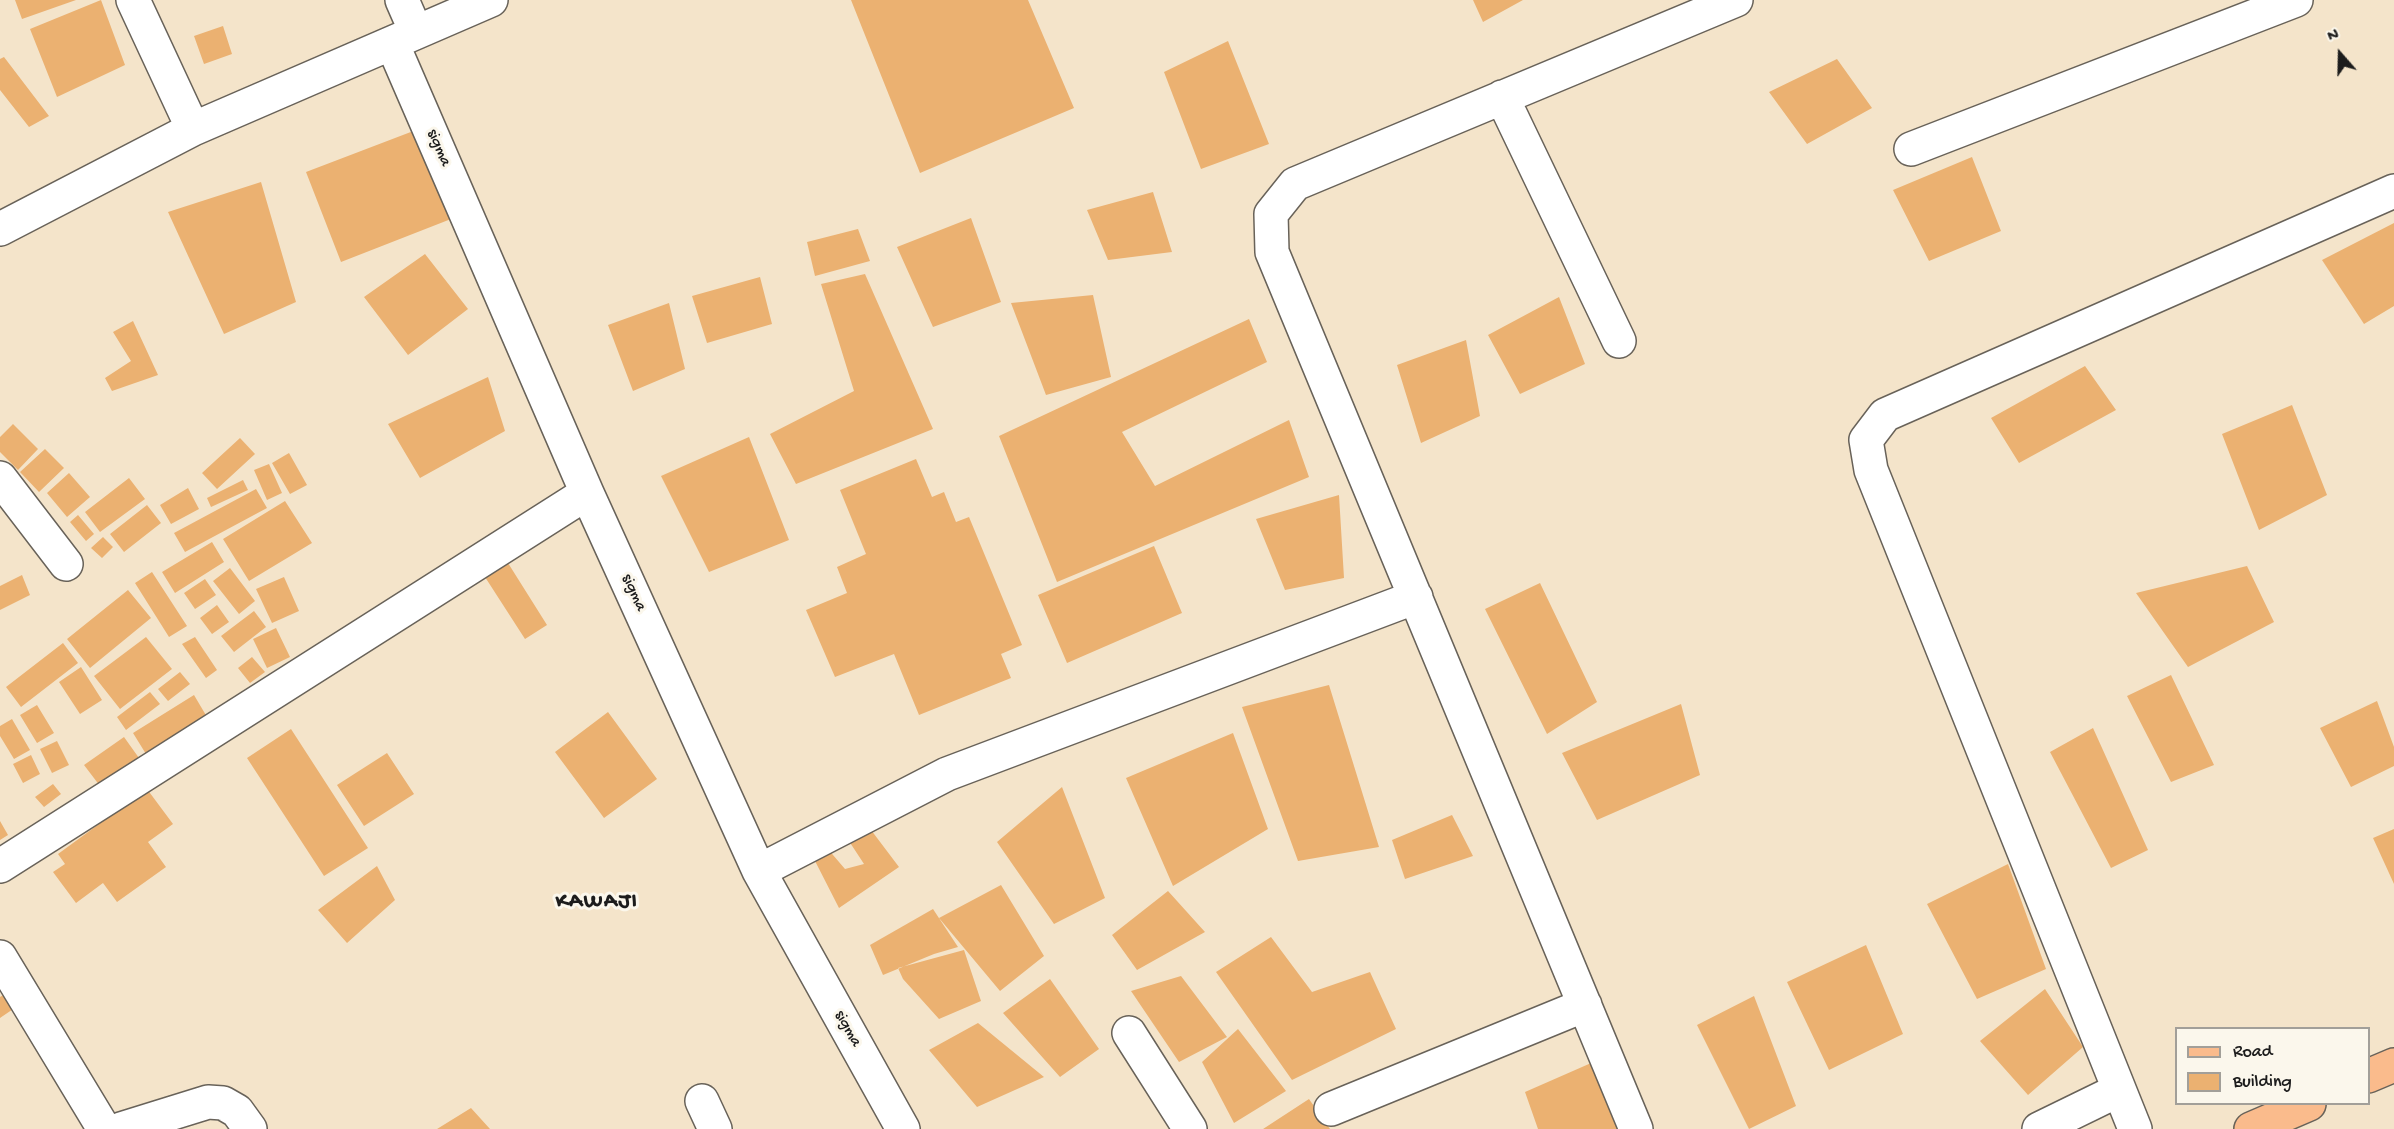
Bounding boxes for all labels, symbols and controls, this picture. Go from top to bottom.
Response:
north arrow [2310,24,2370,84]
text: N [2326,26,2342,47]
street label: sigma [422,126,454,170]
street label: sigma [616,571,650,615]
district label: KAWAJI [556,890,638,916]
street label: sigma [829,1007,865,1051]
legend [2175,1027,2370,1105]
text: Road [2233,1042,2272,1063]
text: Building [2233,1072,2292,1093]

